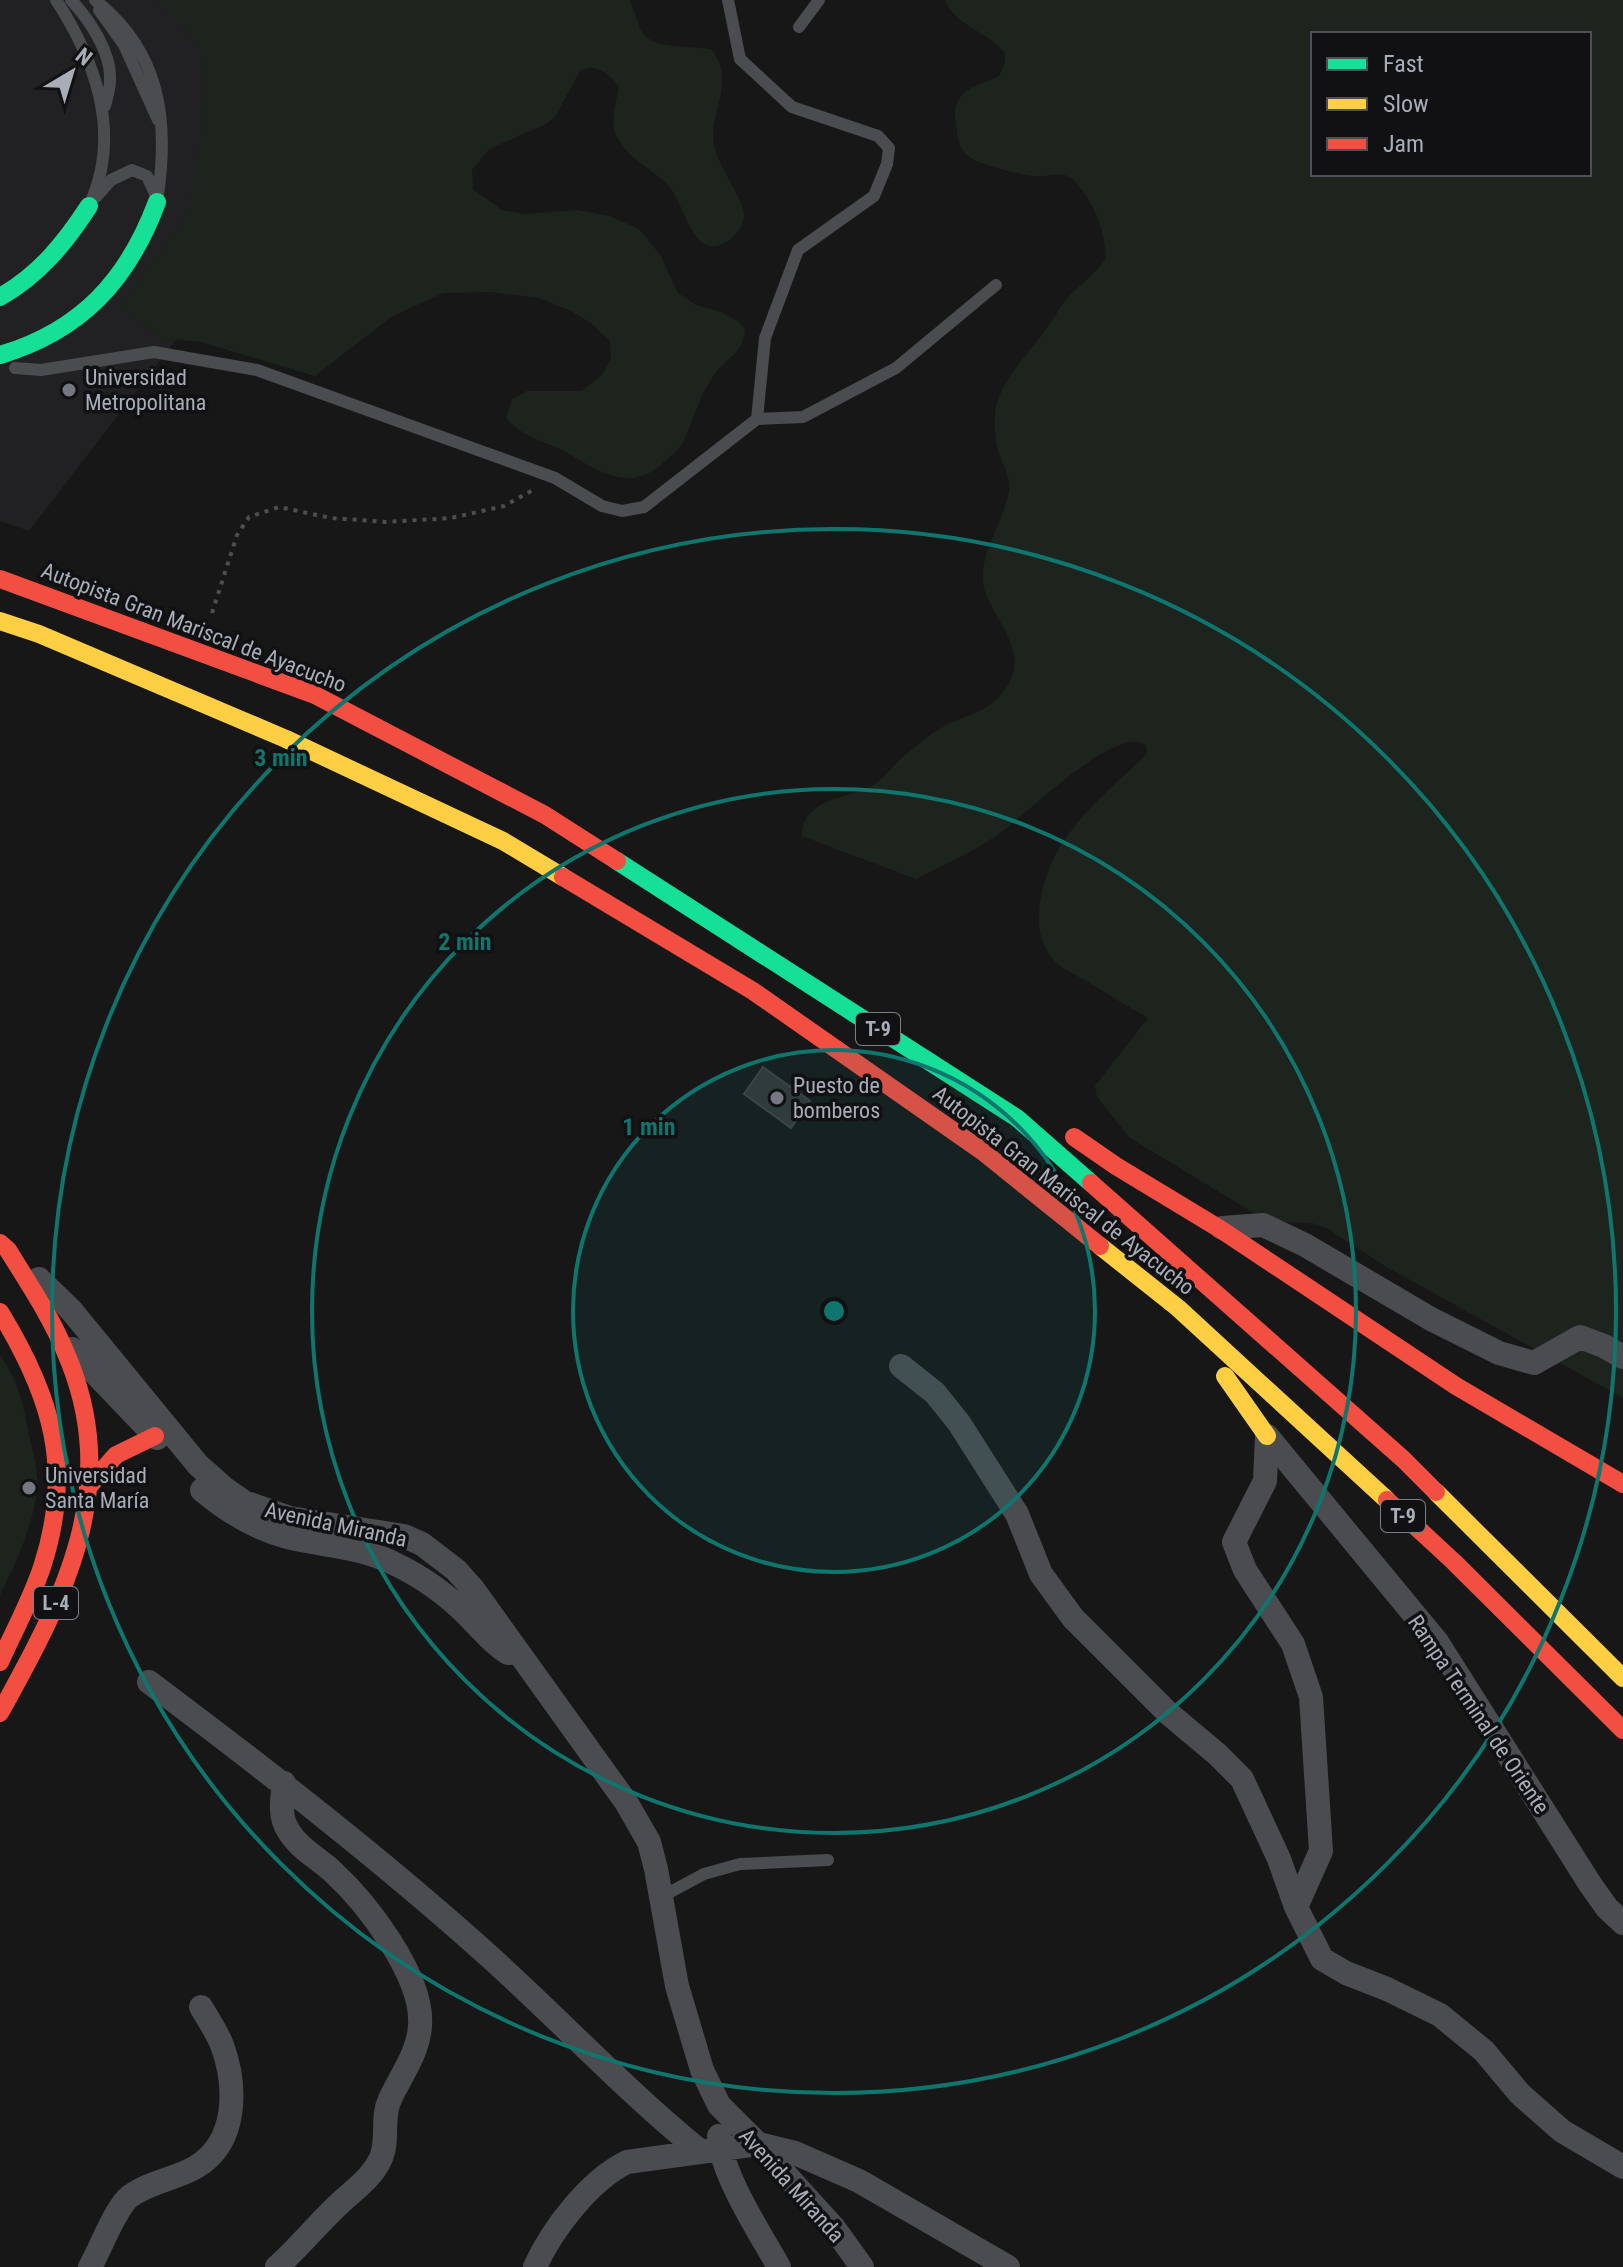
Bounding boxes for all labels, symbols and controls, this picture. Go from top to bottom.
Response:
north arrow [32,32,112,112]
legend [1311,32,1591,176]
text: N [71,43,97,71]
text: Fast [1383,50,1424,78]
text: Slow [1383,90,1429,118]
text: Jam [1383,130,1424,158]
place label: Universidad Metropolitana [85,365,206,415]
marker: Universidad Metropolitana [60,381,78,399]
street label: Autopista Gran Mariscal de Ayacucho [38,558,350,697]
text: 3 min [254,744,308,772]
text: 2 min [438,928,492,956]
road number: T-9 [856,1013,900,1045]
place label: Puesto de bomberos [793,1073,880,1123]
street label: Autopista Gran Mariscal de Ayacucho [928,1081,1199,1300]
marker: Puesto de bomberos [768,1089,786,1107]
text: 1 min [622,1113,676,1141]
centre of rings [820,1297,848,1325]
place label: Universidad Santa María [45,1463,149,1513]
marker: Universidad Santa María [20,1479,38,1497]
street label: Avenida Miranda [263,1497,409,1552]
road number: T-9 [1381,1500,1425,1532]
road number: L-4 [34,1587,78,1619]
street label: Rampa Terminal de Oriente [1403,1610,1554,1818]
street label: Avenida Miranda [734,2123,849,2247]

